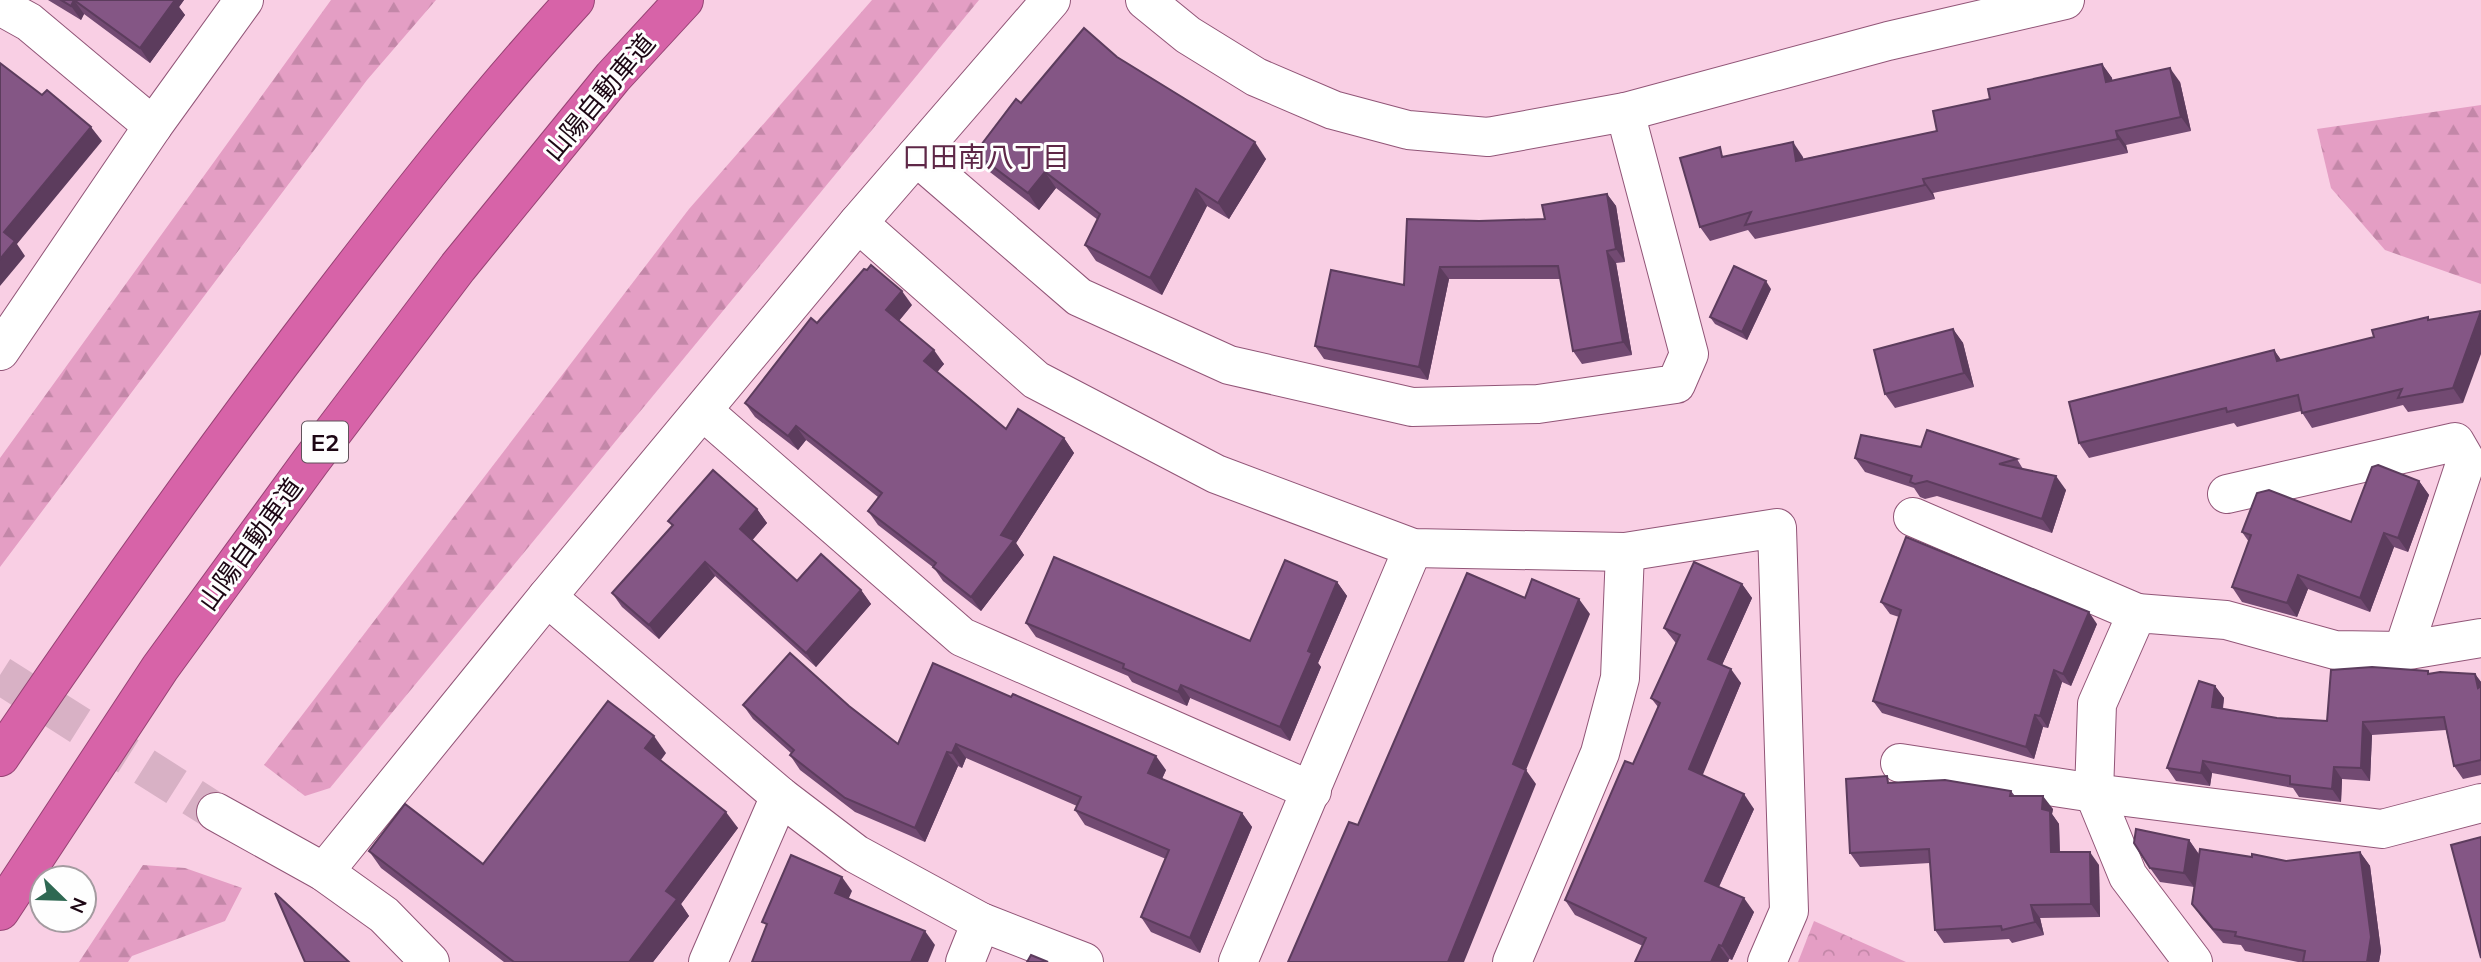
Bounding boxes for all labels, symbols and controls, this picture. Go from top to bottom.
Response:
street label: 山陽自動車道 [536,27,662,167]
district label: 口田南八丁目 [902,139,1070,174]
road number: E2 [302,422,348,462]
street label: 山陽自動車道 [191,471,309,617]
north arrow [28,864,98,934]
text: N [65,894,92,917]

